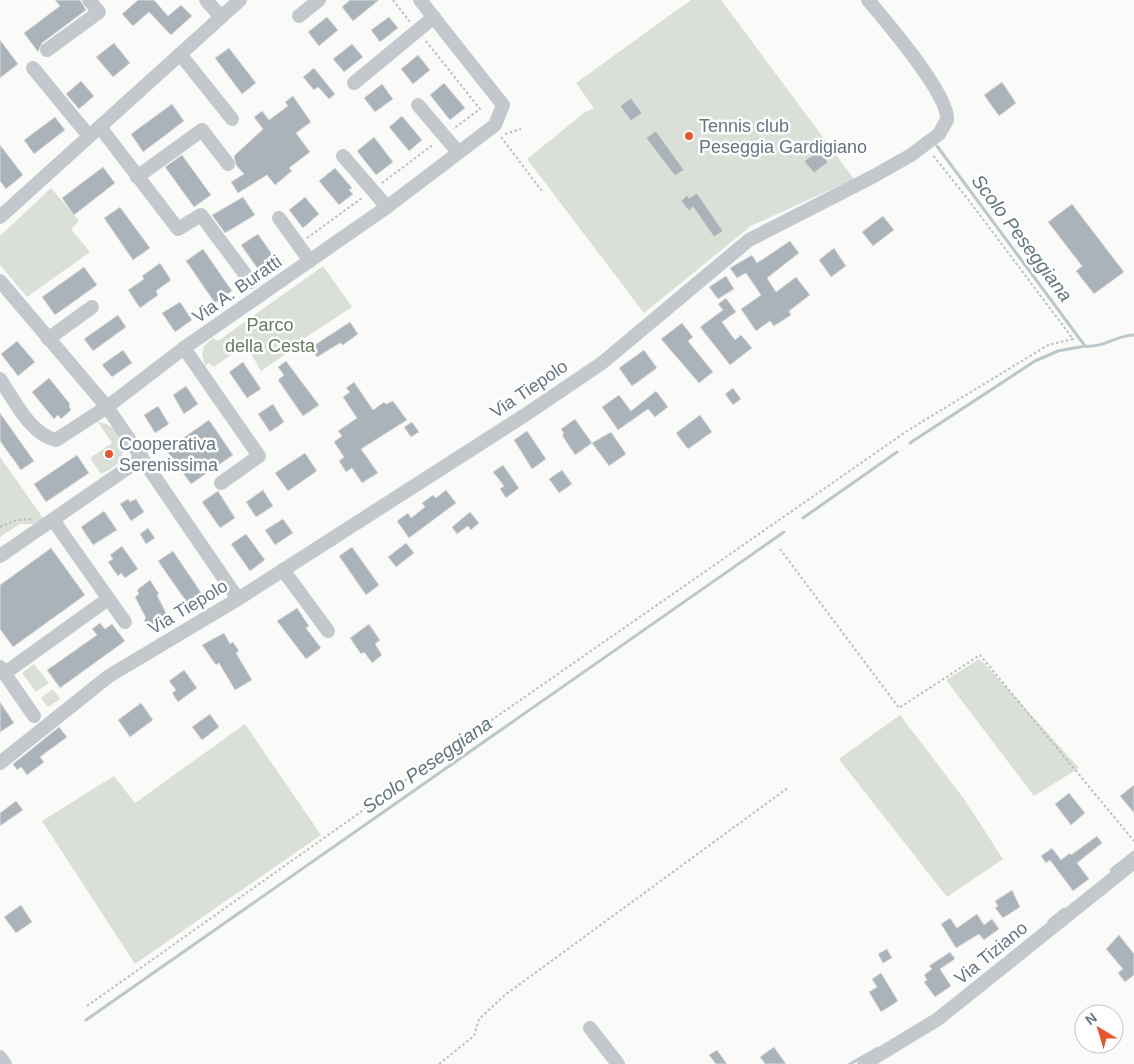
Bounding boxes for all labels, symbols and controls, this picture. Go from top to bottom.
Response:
place label: Tennis club Peseggia Gardigiano [699,116,867,157]
marker: Tennis club Peseggia Gardigiano [683,130,695,142]
water label: Scolo Peseggiana [968,171,1076,305]
street label: Via A. Buratti [189,251,285,327]
park label: Parco della Cesta [225,315,316,356]
street label: Via Tiepolo [487,356,571,422]
place label: Cooperativa Serenissima [119,434,219,475]
marker: Cooperativa Serenissima [103,448,115,460]
street label: Via Tiepolo [145,576,231,638]
water label: Scolo Peseggiana [358,712,496,818]
street label: Via Tiziano [951,918,1031,988]
north arrow [1074,1004,1124,1054]
text: N [1082,1009,1100,1028]

